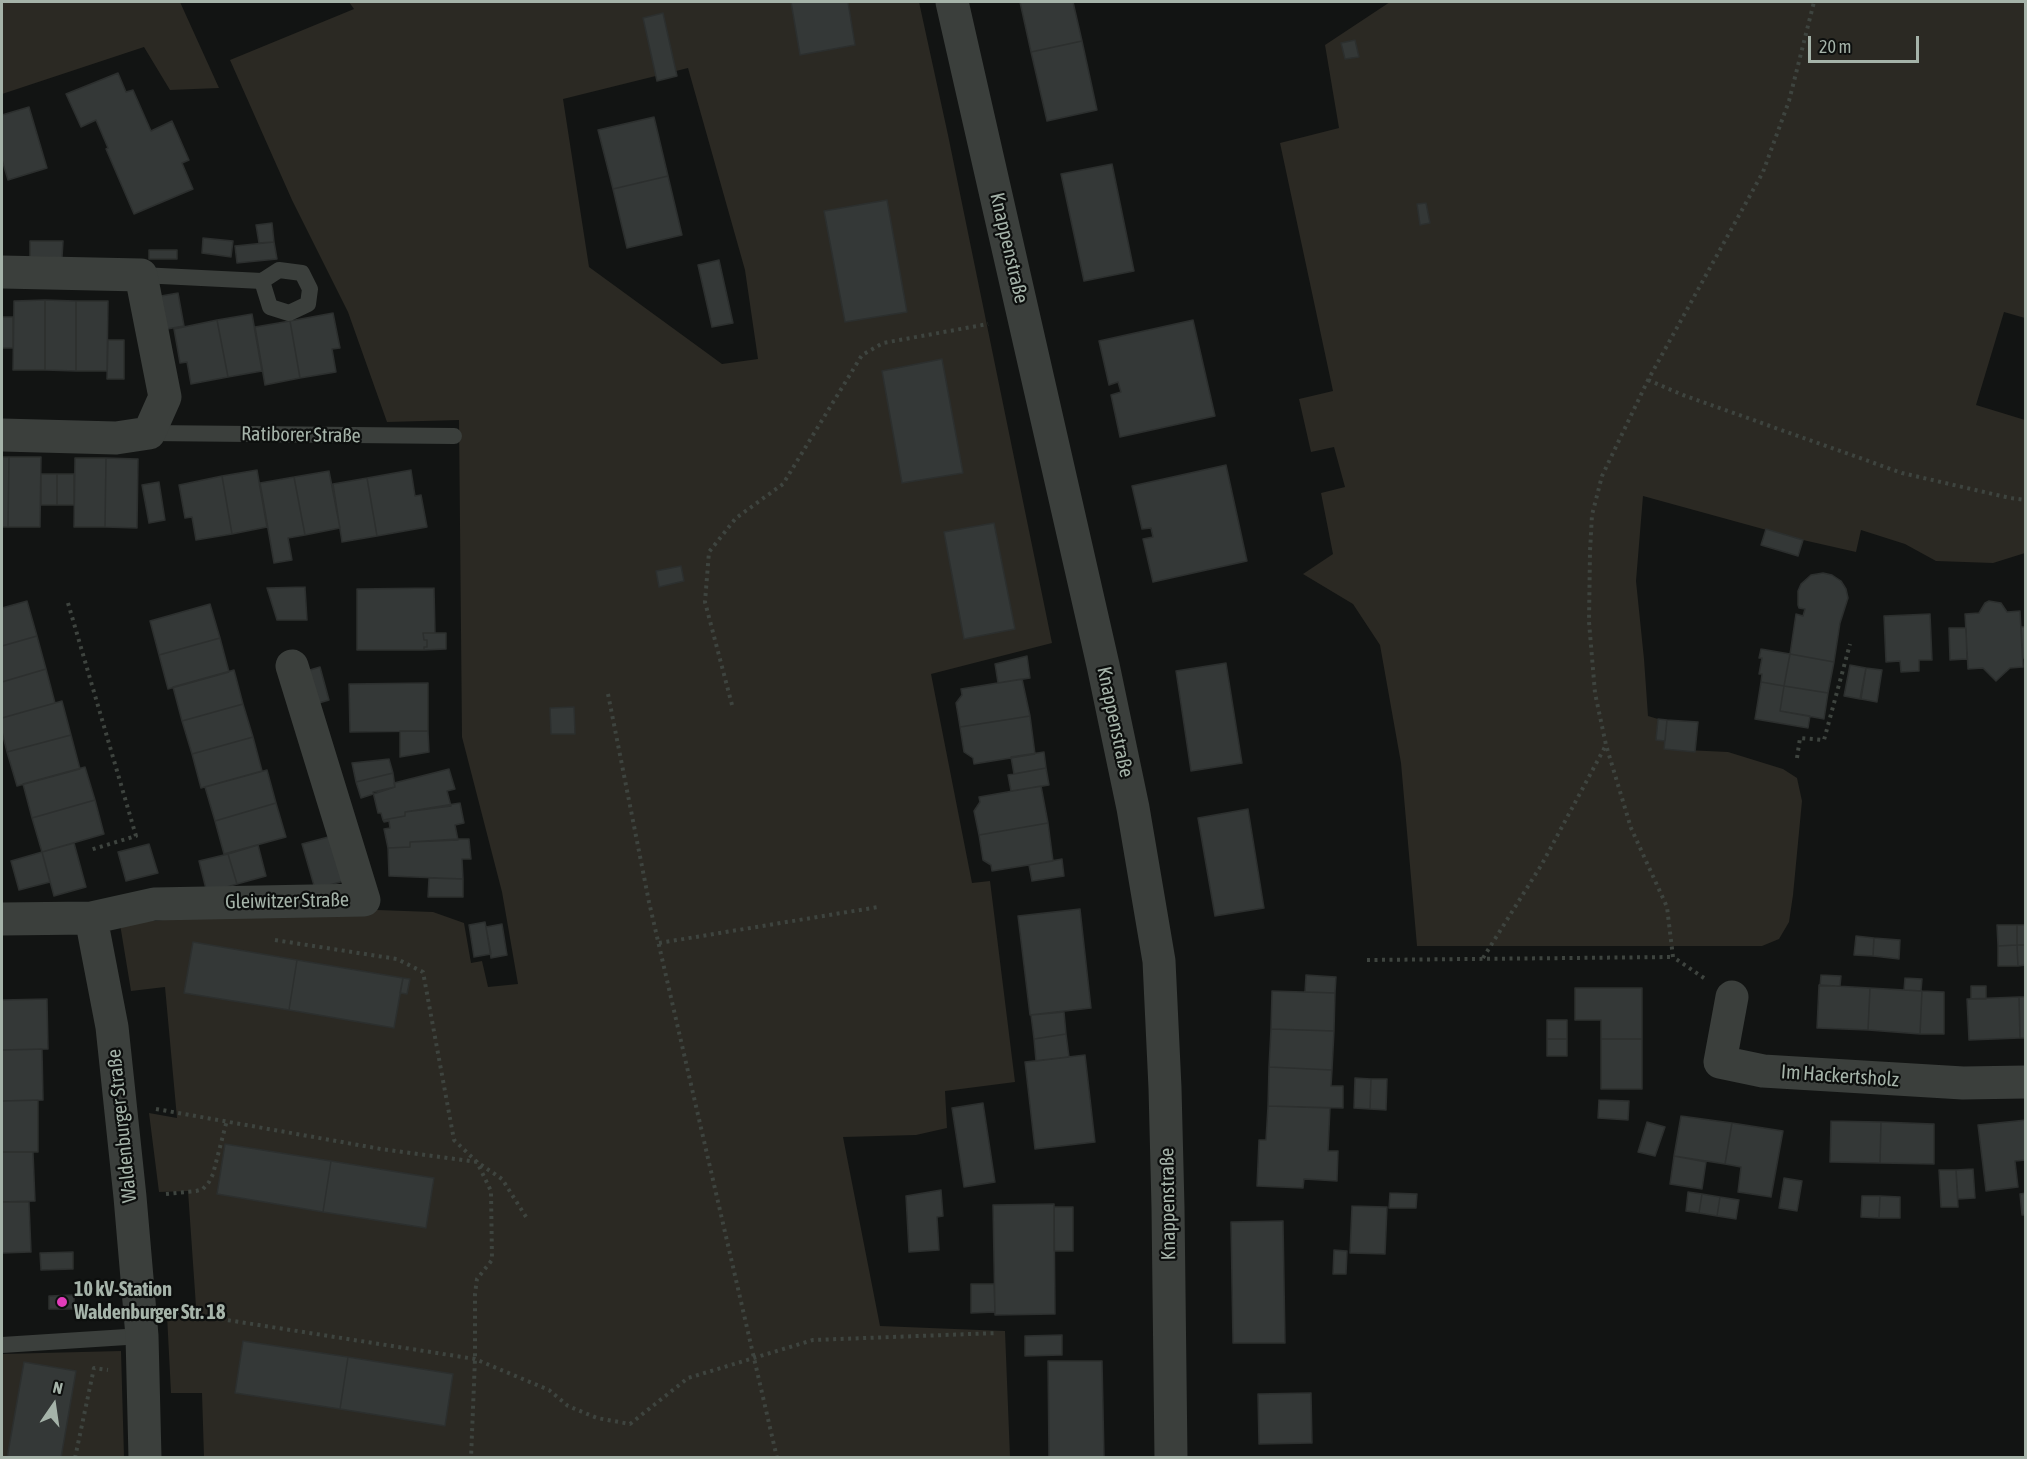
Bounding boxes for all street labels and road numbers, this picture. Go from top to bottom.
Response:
street label: Knappenstraße [985,190,1033,306]
street label: Ratiborer Straße [241,422,361,448]
street label: Knappenstraße [1092,664,1138,780]
street label: Gleiwitzer Straße [225,888,349,914]
street label: Waldenburger Straße [102,1048,142,1204]
street label: Im Hackertsholz [1780,1060,1900,1092]
street label: Knappenstraße [1155,1147,1181,1261]

